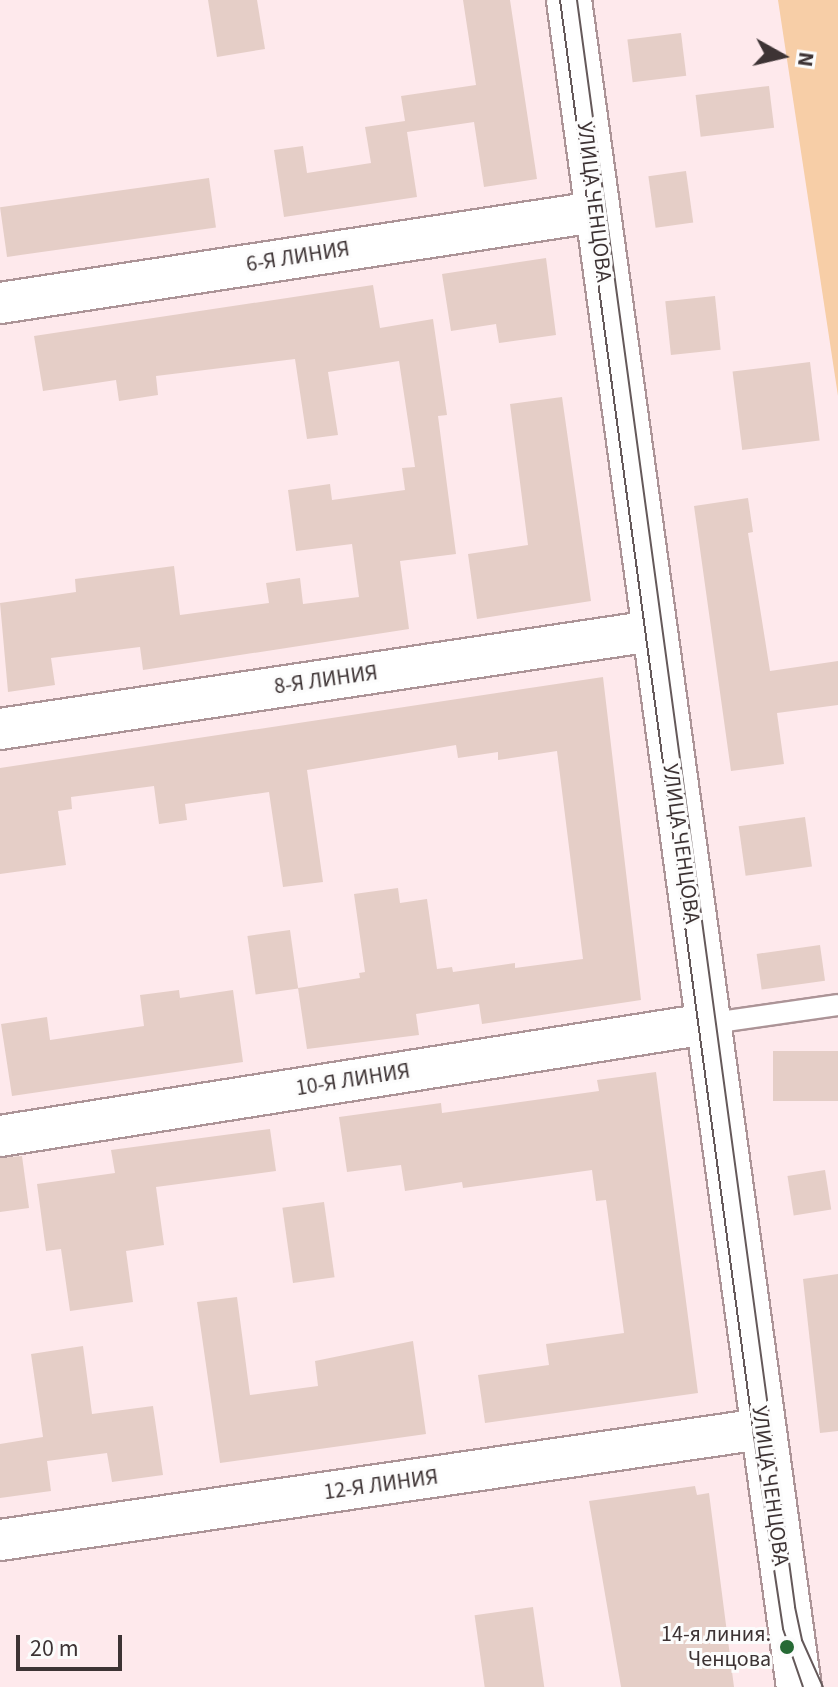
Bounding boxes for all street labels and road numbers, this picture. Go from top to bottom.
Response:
street label: УЛИЦА ЧЕНЦОВА [571,120,617,284]
street label: 6-Я ЛИНИЯ [244,236,352,278]
street label: 8-Я ЛИНИЯ [272,660,380,700]
street label: УЛИЦА ЧЕНЦОВА [657,762,705,926]
street label: 10-Я ЛИНИЯ [294,1058,412,1102]
street label: УЛИЦА ЧЕНЦОВА [746,1404,794,1568]
street label: 12-Я ЛИНИЯ [322,1464,440,1506]

